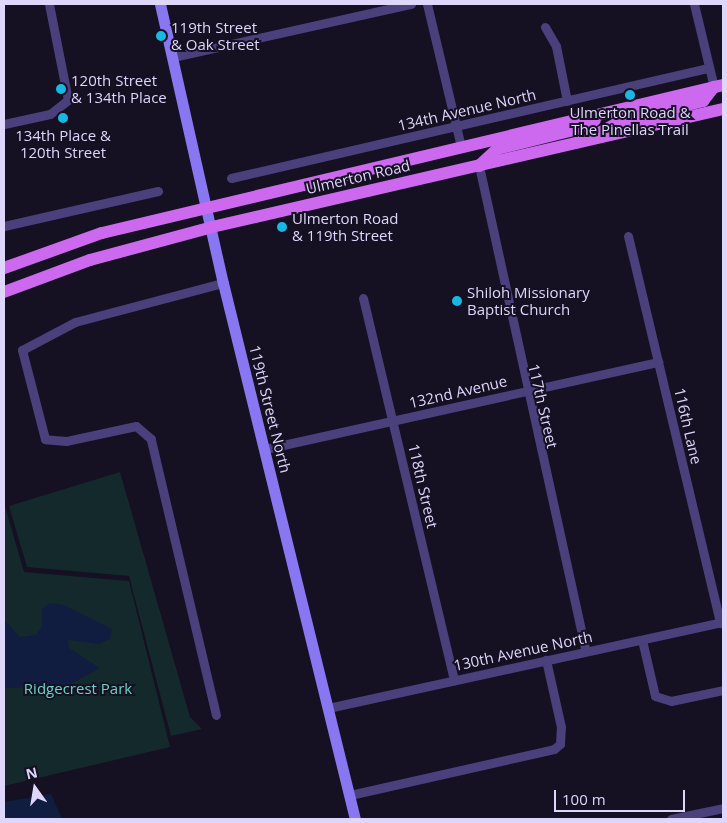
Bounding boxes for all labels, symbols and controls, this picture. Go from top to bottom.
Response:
place label: 119th Street & Oak Street [171,18,259,53]
marker: 119th Street & Oak Street [155,30,167,42]
place label: 120th Street & 134th Place [71,71,167,106]
marker: 120th Street & 134th Place [55,83,67,95]
street label: 134th Avenue North [396,85,538,135]
marker: Ulmerton Road & The Pinellas Trail [624,89,636,101]
place label: Ulmerton Road & The Pinellas Trail [569,103,691,138]
marker: 134th Place & 120th Street [57,112,69,124]
place label: 134th Place & 120th Street [15,126,111,161]
street label: Ulmerton Road [304,156,412,198]
place label: Ulmerton Road & 119th Street [292,209,398,244]
marker: Ulmerton Road & 119th Street [276,221,288,233]
place label: Shiloh Missionary Baptist Church [467,283,590,318]
marker: Shiloh Missionary Baptist Church [451,295,463,307]
street label: 119th Street North [245,343,295,475]
street label: 117th Street [525,362,561,450]
street label: 132nd Avenue [407,372,509,412]
street label: 116th Lane [670,386,706,466]
street label: 118th Street [405,442,441,530]
street label: 130th Avenue North [452,628,594,674]
park label: Ridgecrest Park [24,680,132,698]
text: N [24,762,39,783]
north arrow [10,763,60,813]
scale bar [557,780,688,812]
text: 100 m [562,789,606,809]

